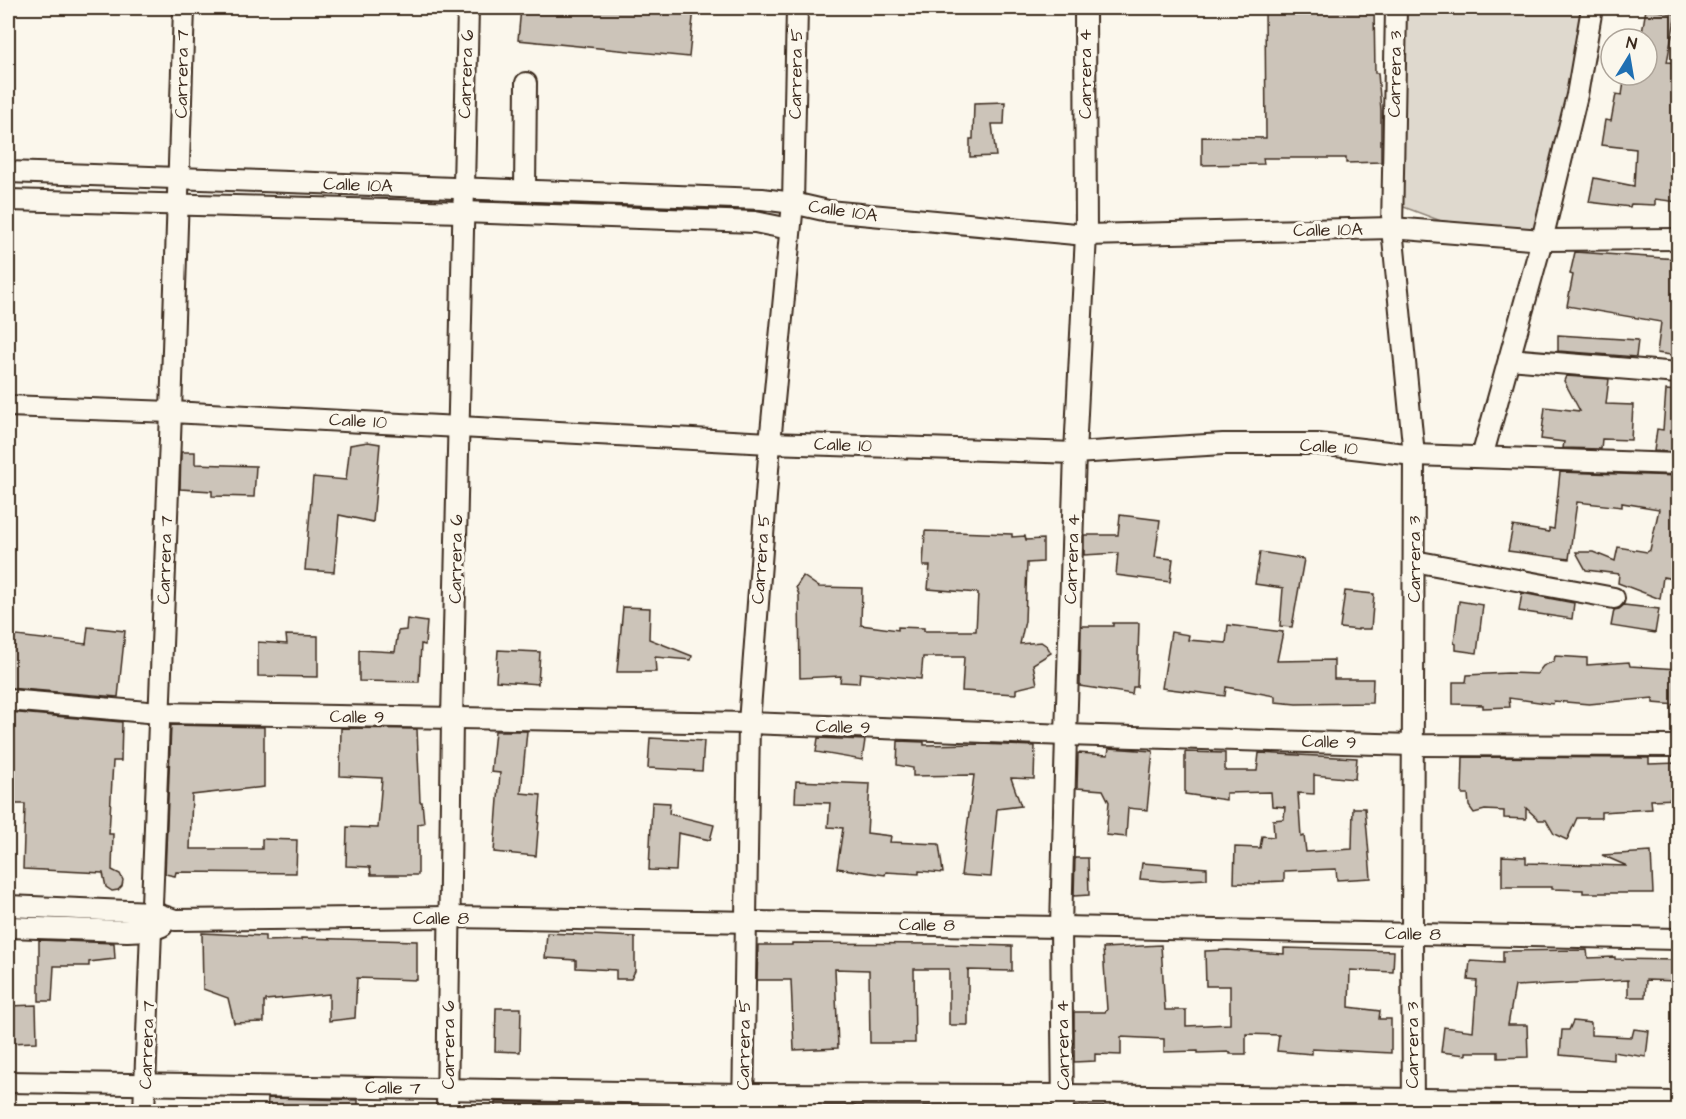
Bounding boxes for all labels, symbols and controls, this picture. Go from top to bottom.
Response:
north arrow [1599,27,1659,87]
street label: Carrera 5 [783,28,809,119]
street label: Carrera 7 [169,29,195,119]
street label: Carrera 6 [452,29,480,119]
street label: Carrera 4 [1073,29,1098,119]
street label: Carrera 3 [1382,30,1408,118]
text: N [1625,32,1639,55]
street label: Calle 10A [323,171,394,199]
street label: Calle 10A [807,194,880,228]
street label: Calle 10A [1293,217,1364,243]
street label: Calle 10 [328,407,388,435]
street label: Calle 10 [813,431,873,459]
street label: Calle 10 [1299,433,1359,461]
street label: Carrera 5 [745,513,777,605]
street label: Carrera 6 [443,514,469,604]
street label: Carrera 4 [1058,514,1086,604]
street label: Carrera 7 [151,515,179,605]
street label: Carrera 3 [1402,516,1427,602]
street label: Calle 9 [329,704,385,730]
street label: Calle 9 [815,714,871,740]
street label: Calle 9 [1301,729,1357,755]
street label: Calle 8 [413,906,469,931]
street label: Calle 8 [899,912,956,938]
street label: Calle 8 [1385,921,1442,947]
street label: Carrera 5 [731,999,757,1090]
street label: Carrera 7 [133,1000,161,1090]
street label: Carrera 6 [436,1000,461,1090]
street label: Carrera 4 [1050,1000,1076,1090]
street label: Carrera 3 [1400,1002,1425,1088]
street label: Calle 7 [365,1075,421,1101]

